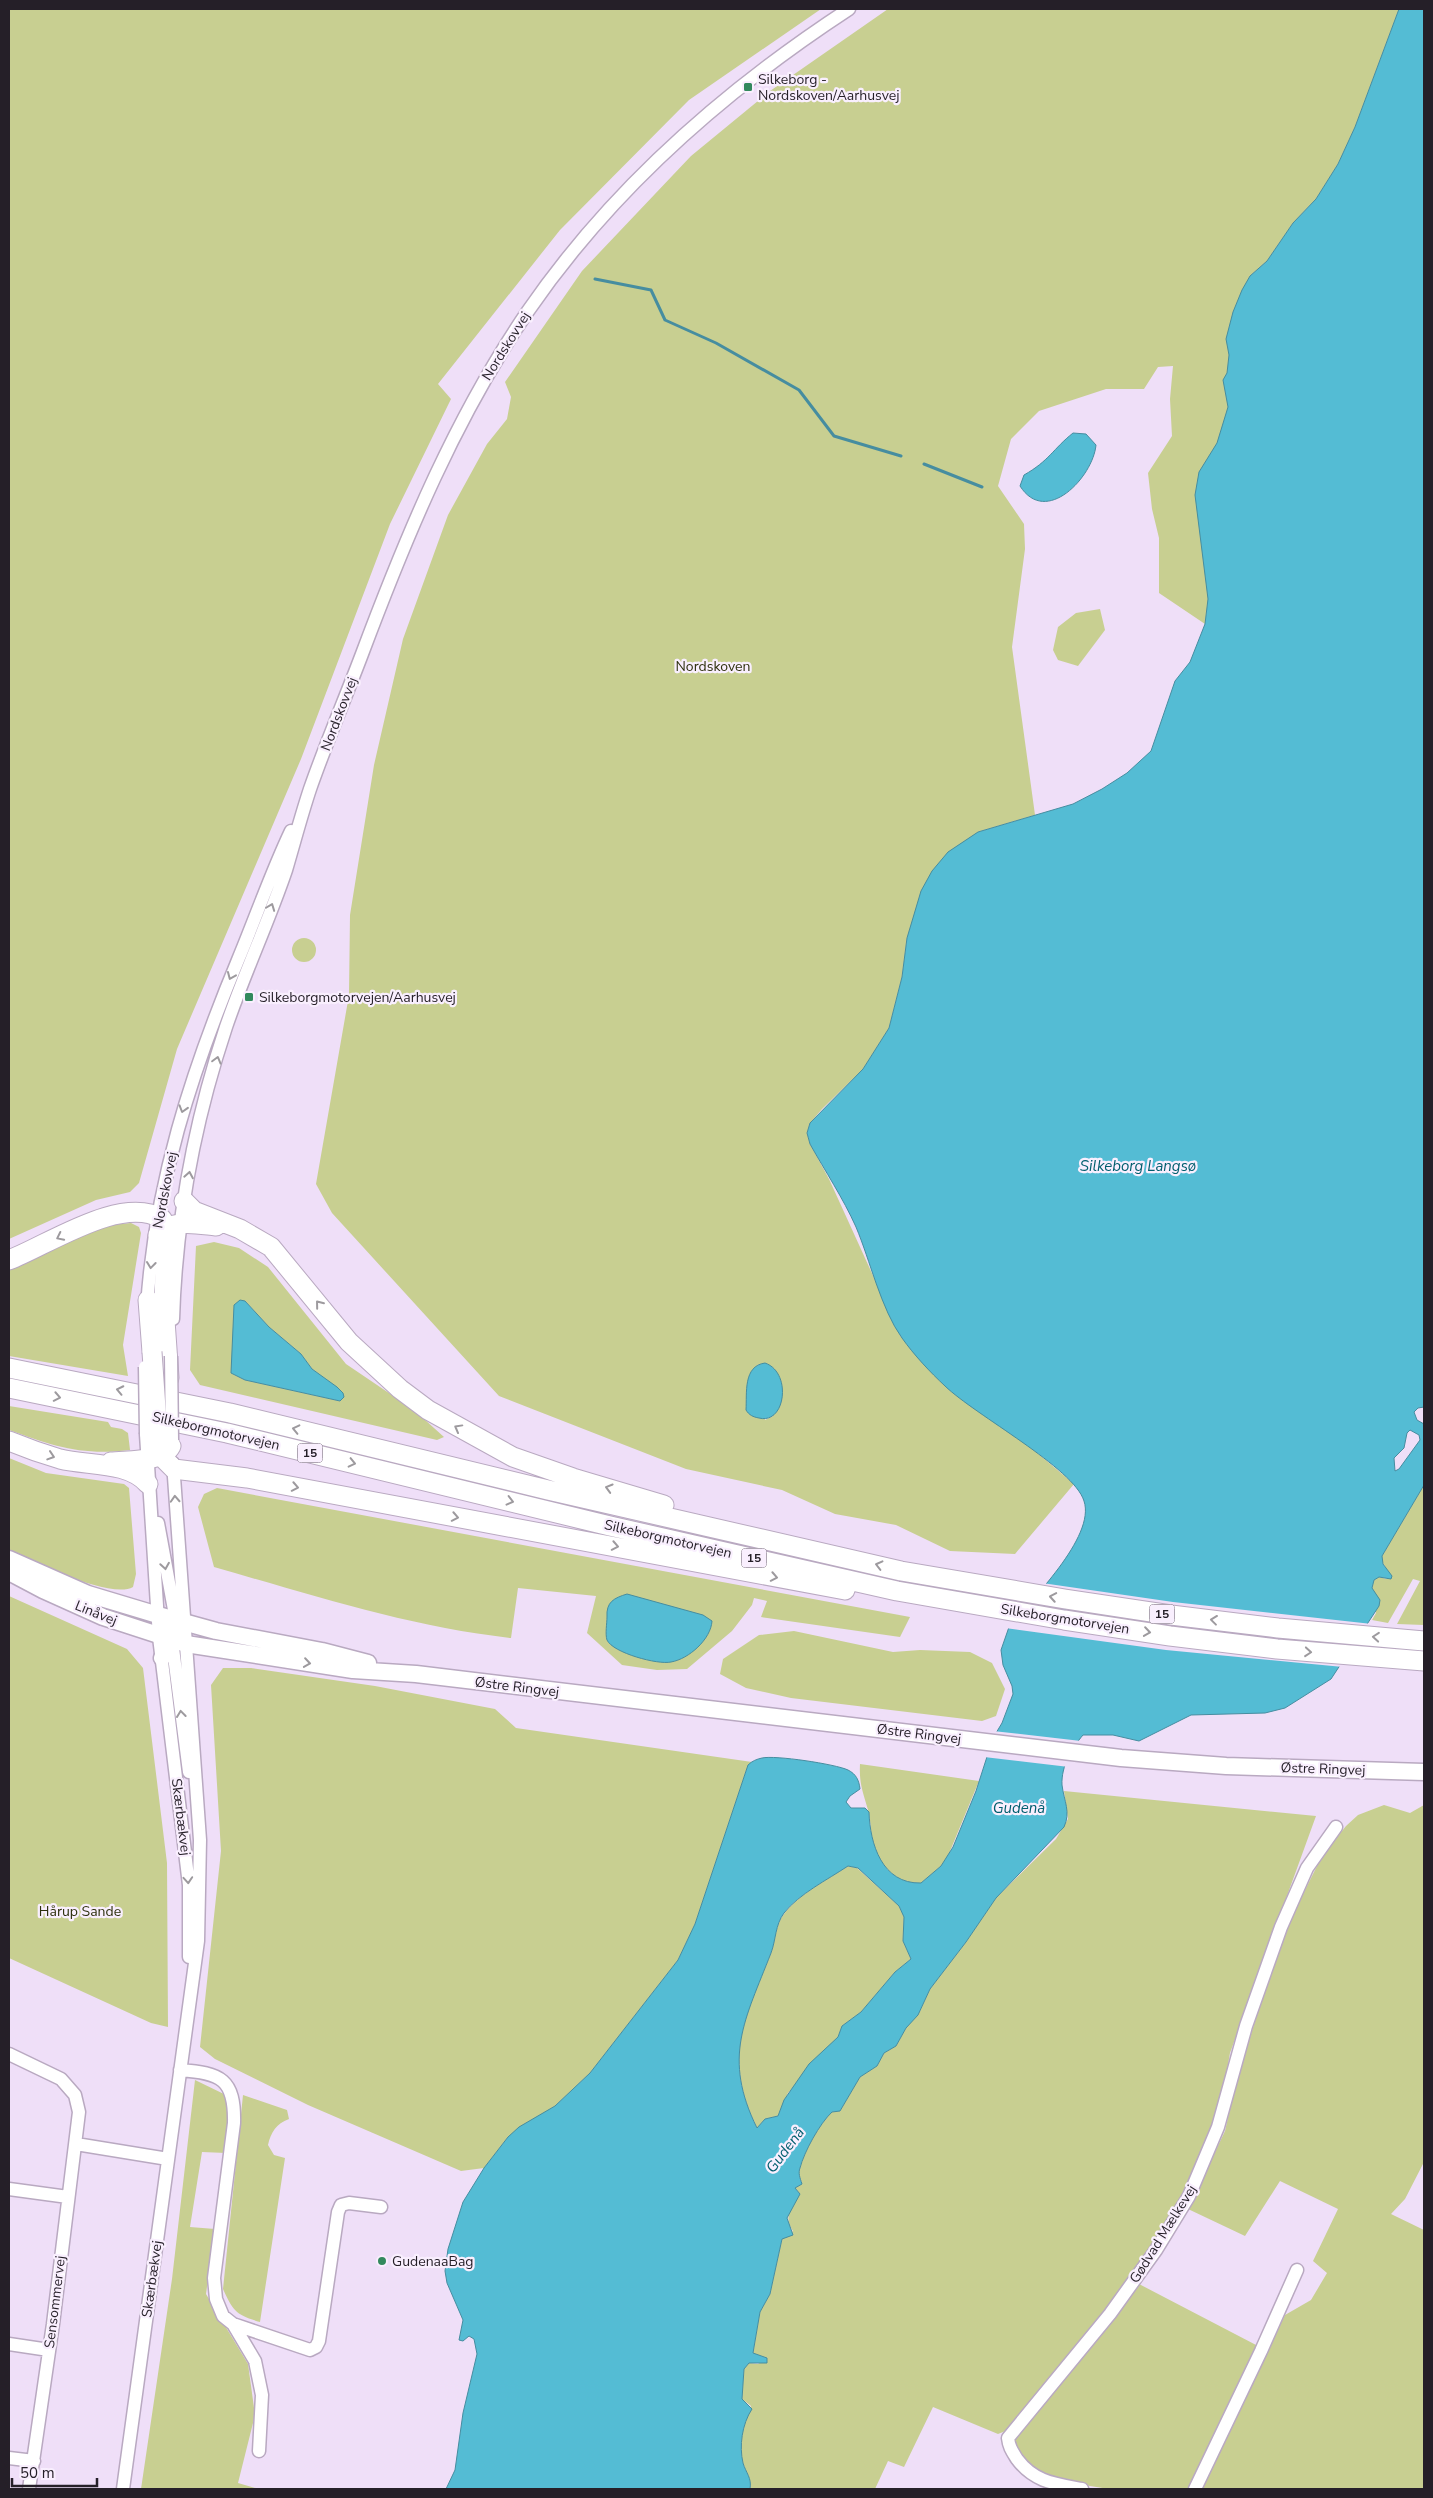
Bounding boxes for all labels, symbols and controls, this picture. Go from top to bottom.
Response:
place label: Silkeborg - Nordskoven/Aarhusvej [758,70,900,105]
marker: Silkeborg - Nordskoven/Aarhusvej [742,81,754,93]
street label: Nordskovvej [477,308,535,384]
park label: Nordskoven [676,657,750,676]
street label: Nordskovvej [316,674,362,754]
one-way arrow [265,903,275,912]
one-way arrow [227,971,238,980]
place label: Silkeborgmotorvejen/Aarhusvej [259,988,456,1007]
marker: Silkeborgmotorvejen/Aarhusvej [243,991,255,1003]
one-way arrow [211,1056,222,1064]
one-way arrow [178,1105,188,1113]
street label: Nordskovvej [148,1150,182,1230]
water label: Silkeborg Langsø [1080,1156,1196,1176]
one-way arrow [183,1171,194,1180]
one-way arrow [57,1231,66,1241]
one-way arrow [146,1262,157,1270]
one-way arrow [315,1300,324,1309]
one-way arrow [116,1385,125,1395]
one-way arrow [52,1392,61,1402]
street label: Silkeborgmotorvejen [150,1407,282,1455]
one-way arrow [292,1424,301,1435]
one-way arrow [455,1424,464,1434]
road number: 15 [298,1444,322,1462]
one-way arrow [47,1450,55,1460]
one-way arrow [348,1457,356,1468]
one-way arrow [291,1481,300,1491]
one-way arrow [605,1484,613,1494]
one-way arrow [170,1494,181,1502]
one-way arrow [505,1495,514,1506]
one-way arrow [451,1511,459,1521]
street label: Silkeborgmotorvejen [602,1515,734,1563]
one-way arrow [610,1541,619,1551]
road number: 15 [742,1549,766,1568]
one-way arrow [875,1560,884,1571]
one-way arrow [159,1562,170,1570]
one-way arrow [770,1571,779,1581]
one-way arrow [1049,1593,1058,1603]
street label: Linåvej [72,1596,120,1630]
street label: Silkeborgmotorvejen [999,1599,1131,1639]
road number: 15 [1150,1605,1174,1624]
one-way arrow [1210,1615,1218,1626]
one-way arrow [1142,1627,1151,1637]
one-way arrow [1371,1632,1379,1643]
one-way arrow [1304,1646,1312,1657]
one-way arrow [303,1657,311,1668]
street label: Østre Ringvej [474,1672,560,1702]
one-way arrow [176,1710,186,1718]
street label: Østre Ringvej [876,1719,962,1749]
street label: Østre Ringvej [1280,1758,1366,1780]
street label: Skærbækvej [167,1777,195,1857]
water label: Gudenå [993,1798,1045,1818]
one-way arrow [182,1876,193,1884]
park label: Hårup Sande [39,1902,121,1921]
water label: Gudenå [761,2123,809,2177]
street label: Gødvad Mælkevej [1125,2181,1201,2287]
street label: Skærbækvej [137,2239,167,2319]
place label: GudenaaBag [392,2252,474,2271]
street label: Sensommervej [40,2255,70,2349]
marker: GudenaaBag [376,2255,388,2267]
scale bar [12,2456,98,2488]
text: 50 m [20,2463,55,2483]

